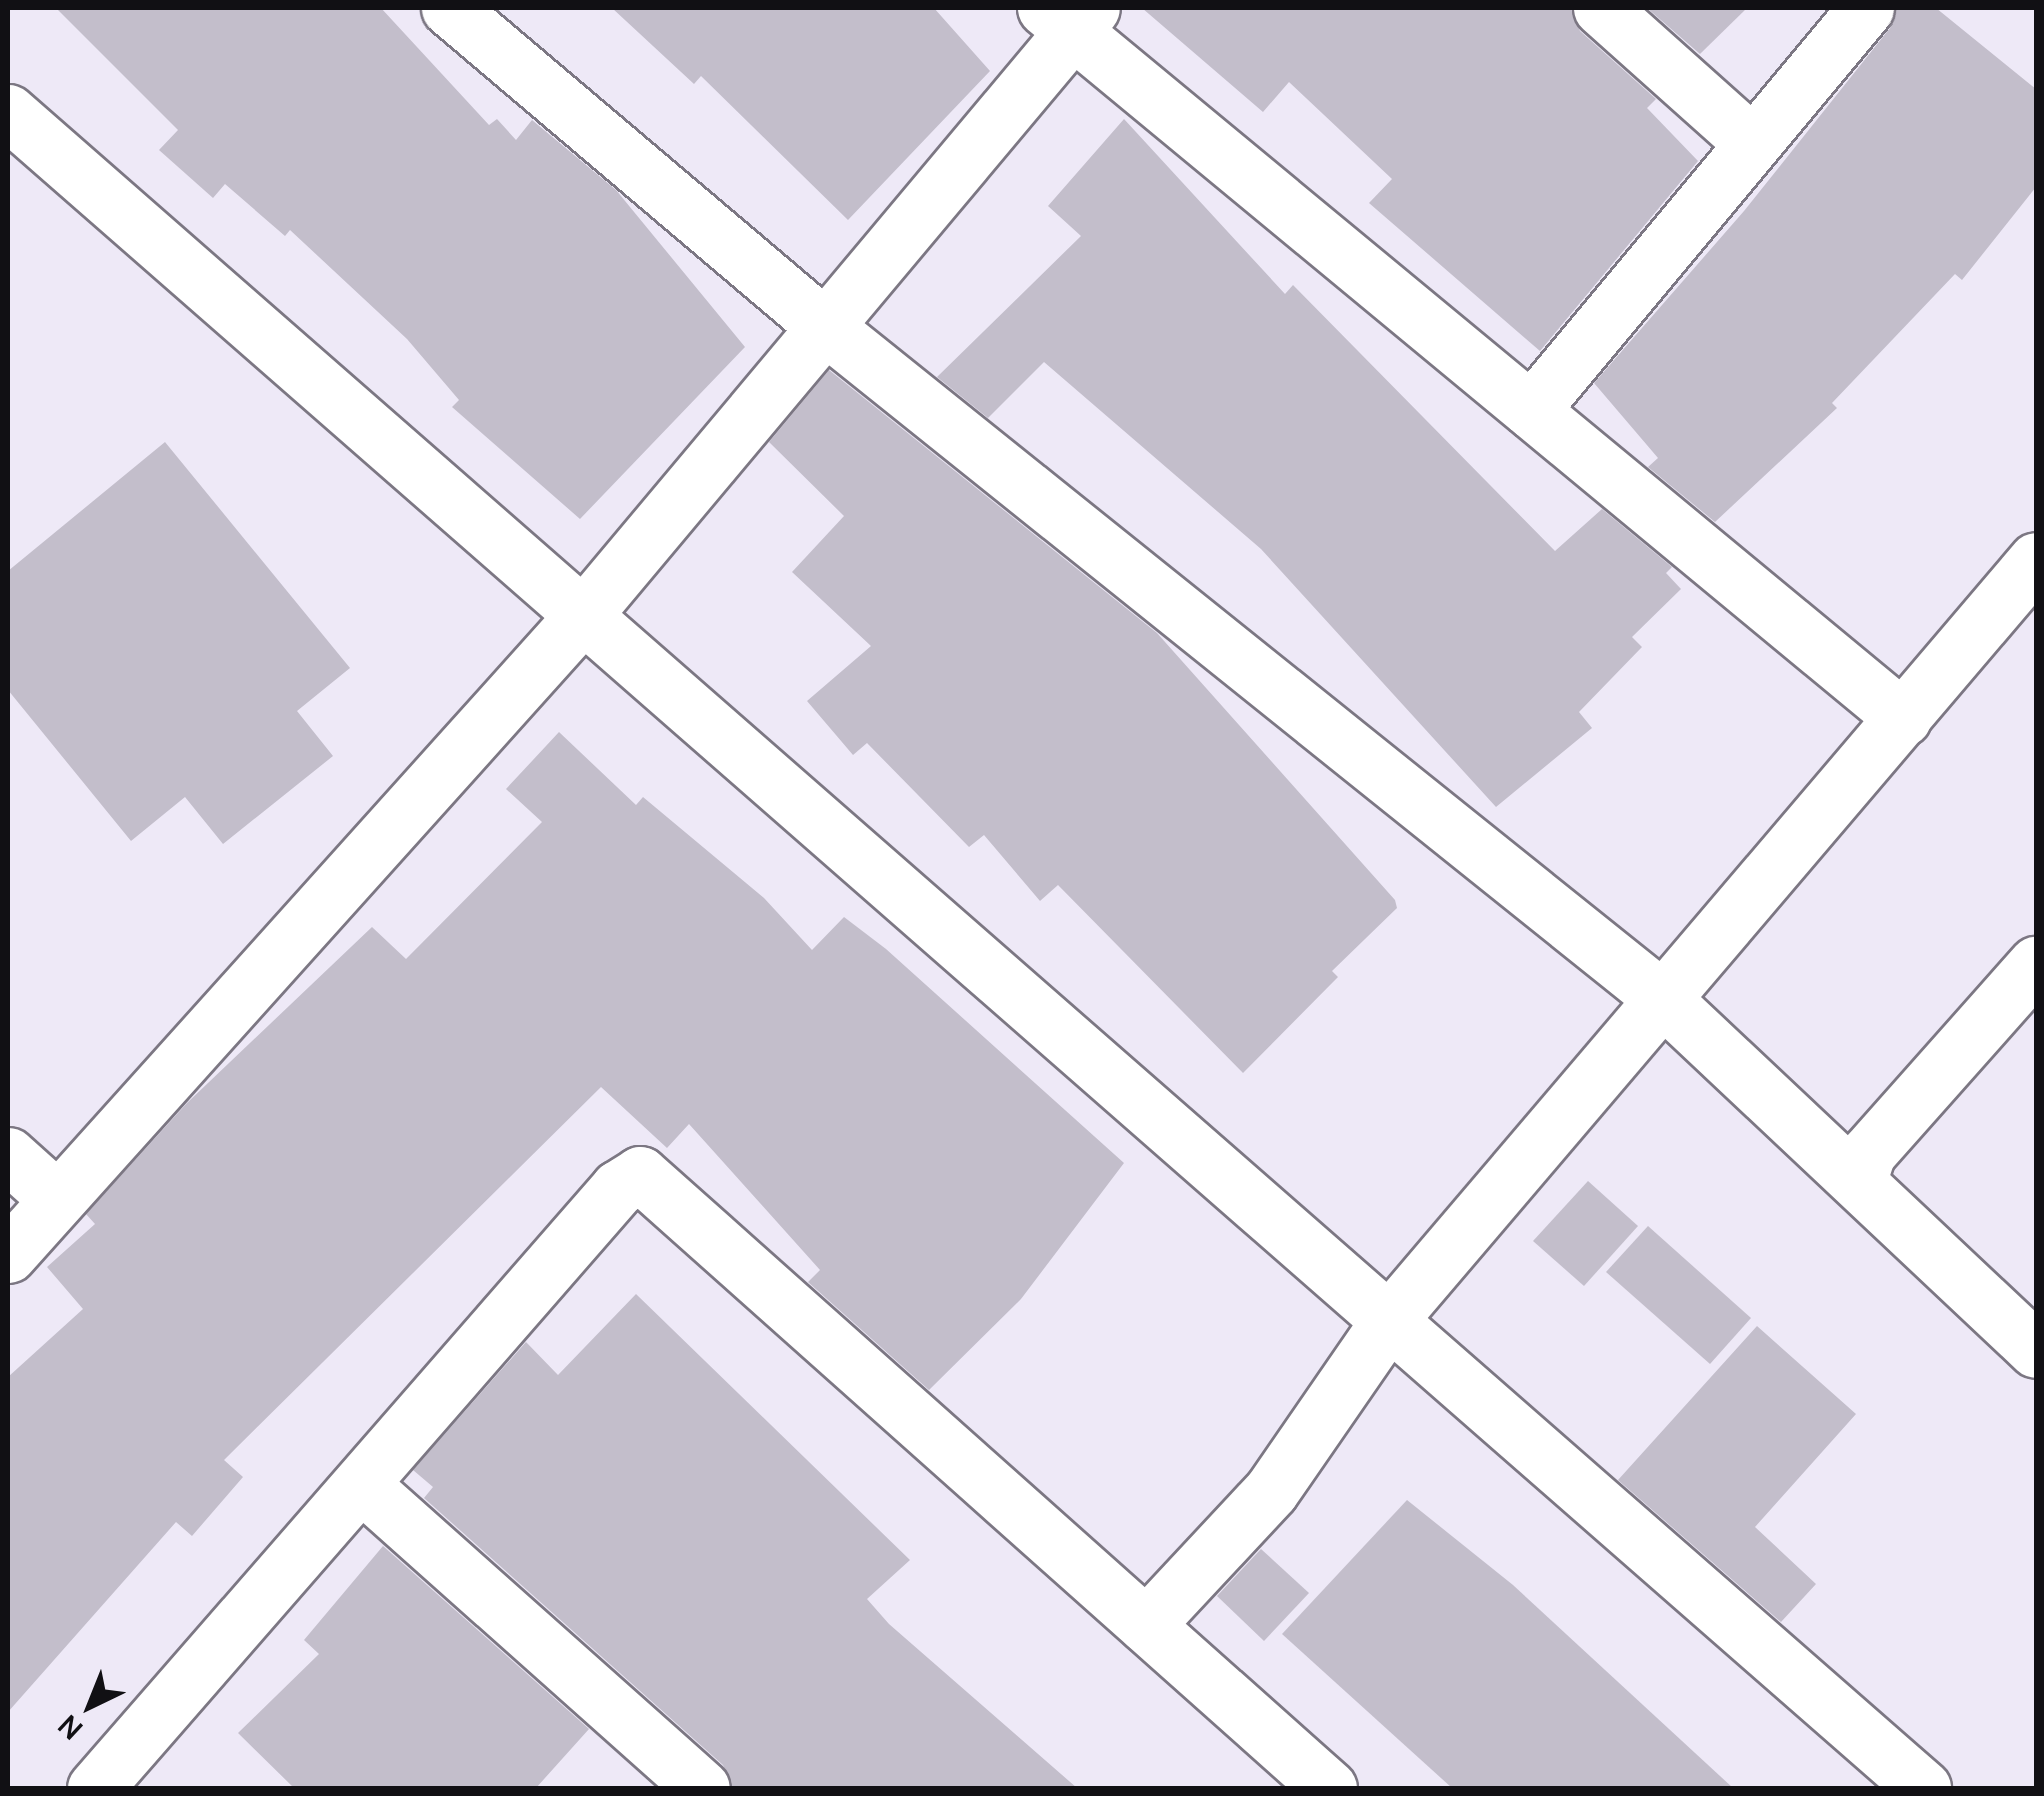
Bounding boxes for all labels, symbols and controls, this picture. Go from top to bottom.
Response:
north arrow [40,1656,140,1756]
text: N [49,1707,90,1749]

